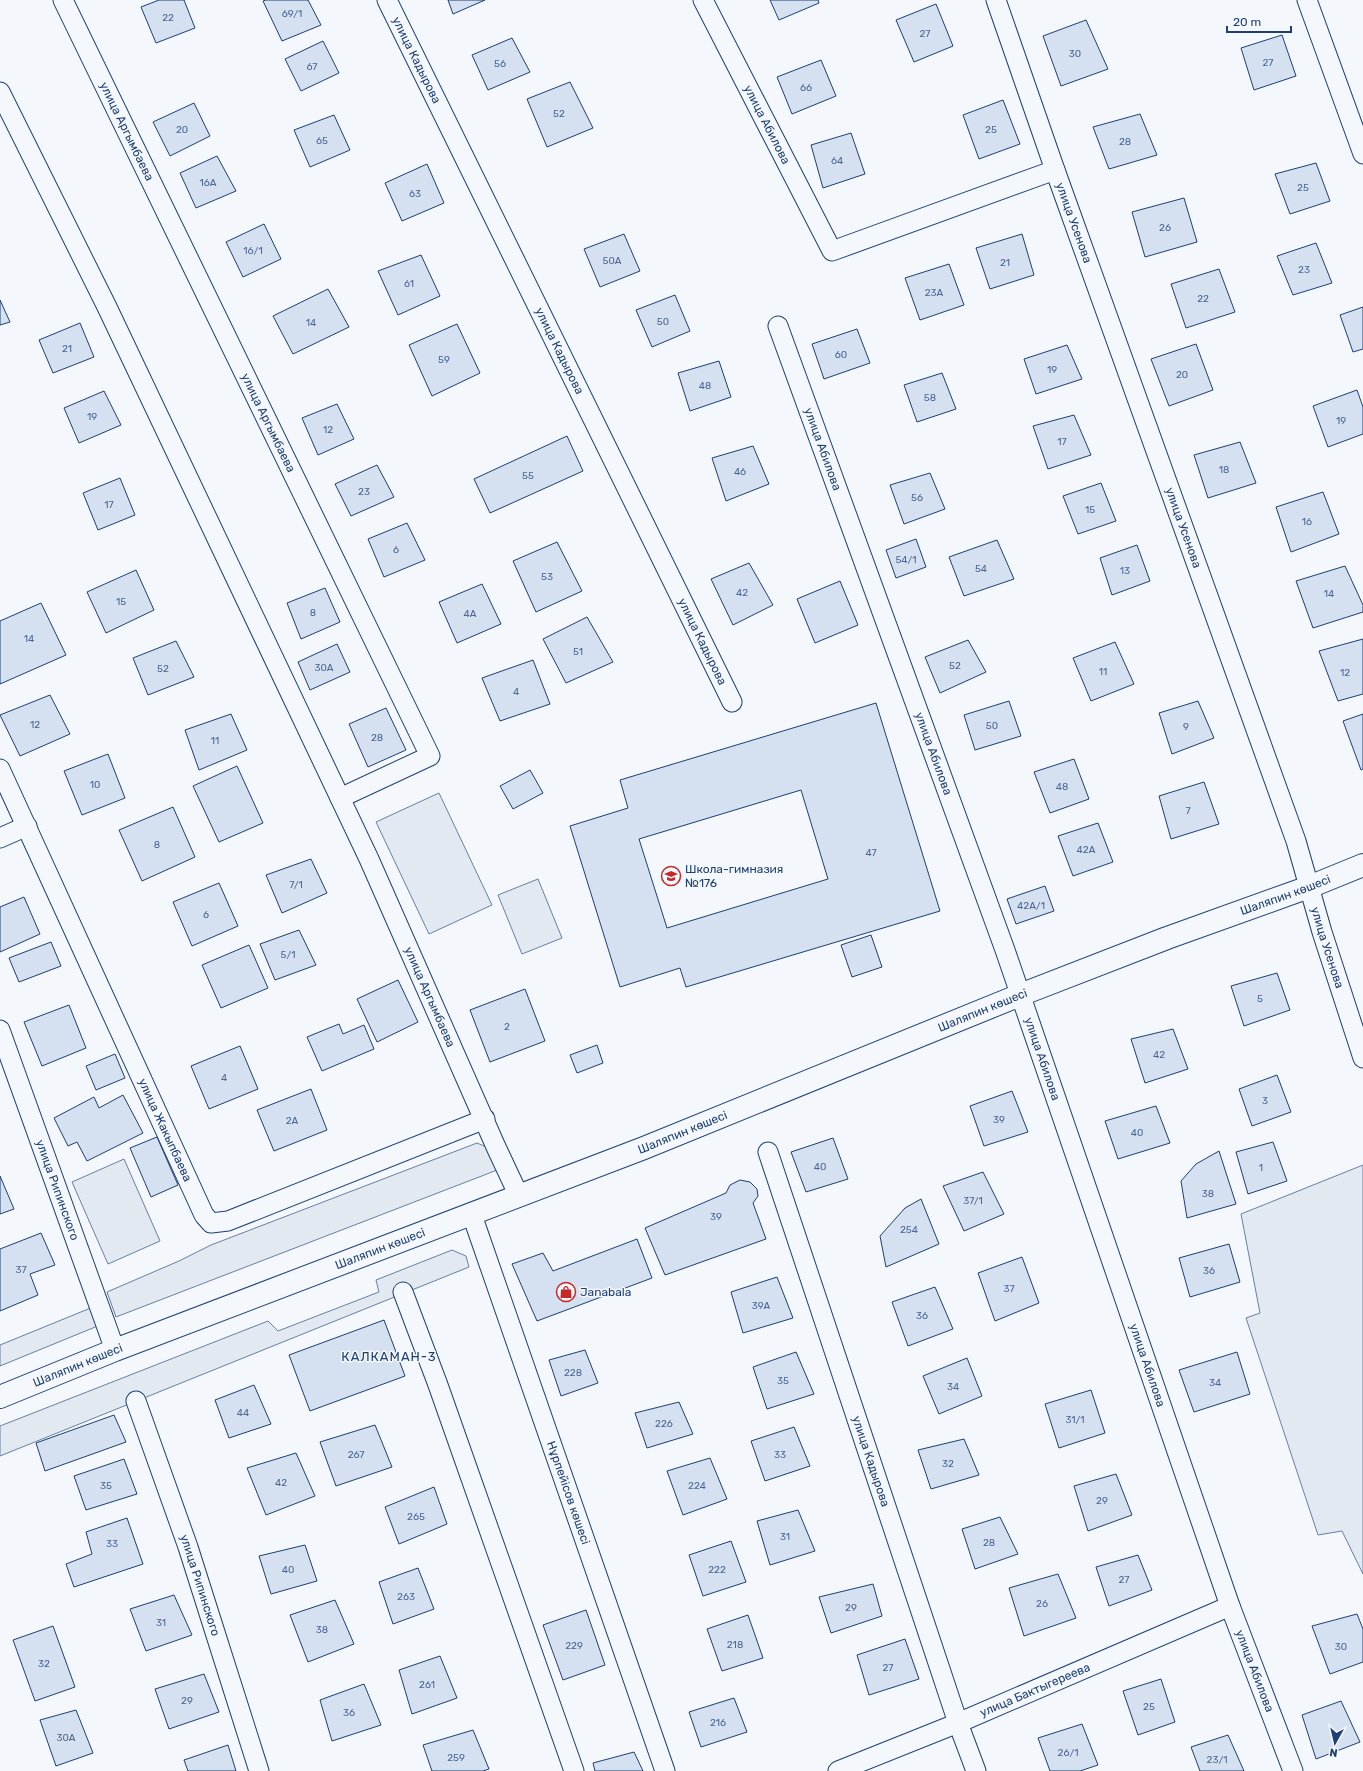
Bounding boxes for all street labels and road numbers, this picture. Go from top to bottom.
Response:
street label: улица Кадырова [389,14,444,106]
street label: улица Аргымбаева [97,80,157,183]
street label: улица Абилова [741,83,793,166]
street label: улица Усенова [1053,181,1095,265]
street label: улица Кадырова [532,305,587,397]
street label: улица Аргымбаева [238,371,298,475]
street label: улица Абилова [801,406,844,492]
street label: улица Усенова [1163,485,1204,570]
street label: улица Кадырова [675,596,730,687]
street label: улица Абилова [912,710,955,797]
street label: Шаляпин көшесі [1238,872,1333,918]
street label: улица Усенова [1308,905,1347,990]
street label: улица Аргымбаева [402,945,458,1049]
street label: Шаляпин көшесі [936,986,1029,1035]
street label: улица Абилова [1022,1015,1063,1102]
street label: улица Жакыпбаева [136,1076,195,1184]
street label: Шаляпин көшесі [636,1108,729,1157]
street label: улица Рипинского [33,1138,82,1242]
street label: Шаляпин көшесі [333,1225,427,1272]
street label: улица Абилова [1127,1322,1168,1409]
street label: Шаляпин көшесі [31,1341,125,1390]
street label: улица Кадырова [849,1414,893,1509]
street label: Нұрпейісов көшесі [544,1439,593,1546]
street label: улица Рипинского [177,1532,223,1638]
street label: улица Абилова [1233,1628,1277,1714]
street label: улица Бактыгереева [978,1660,1092,1720]

